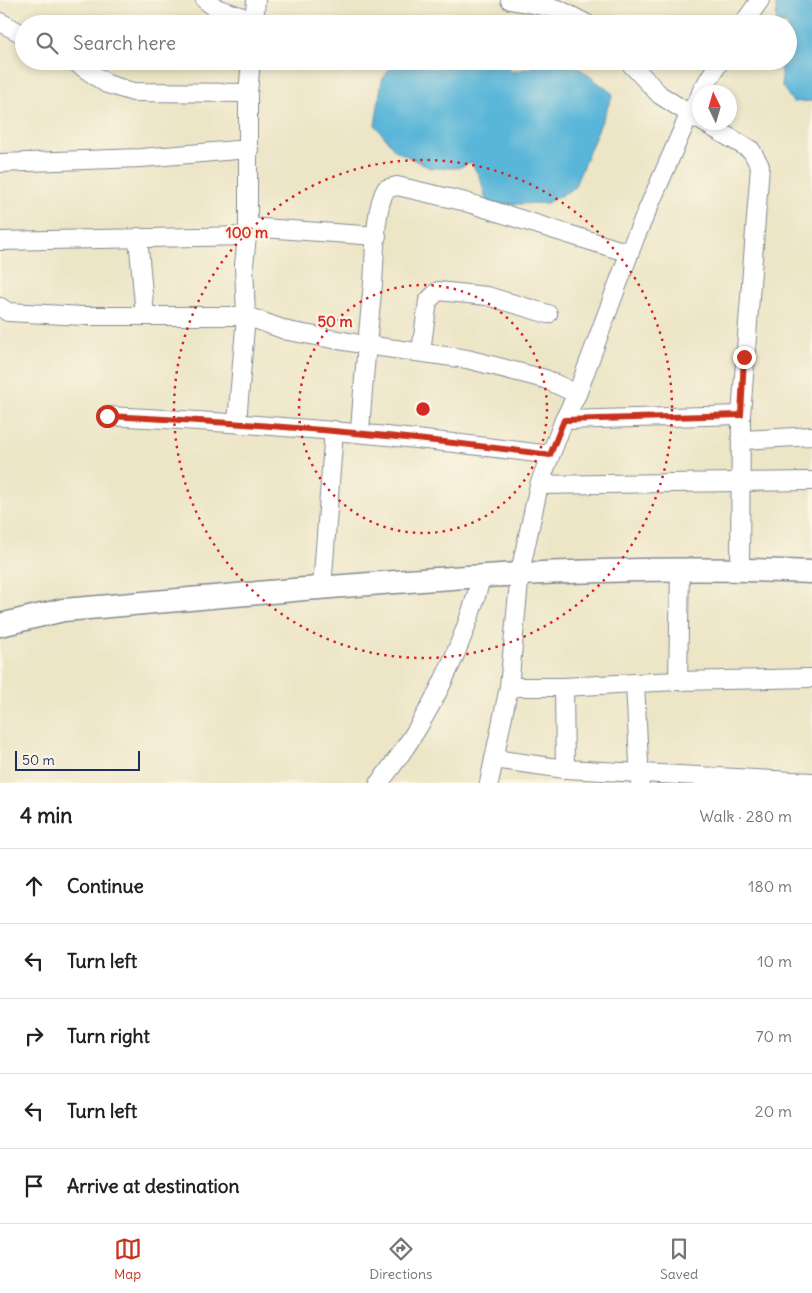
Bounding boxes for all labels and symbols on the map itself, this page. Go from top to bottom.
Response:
north arrow [692,85,737,130]
text: 100 m [226,223,268,242]
text: 50 m [317,312,353,331]
route end [733,346,756,369]
centre of rings [414,400,432,418]
route start [96,405,119,428]
scale bar [15,748,140,771]

